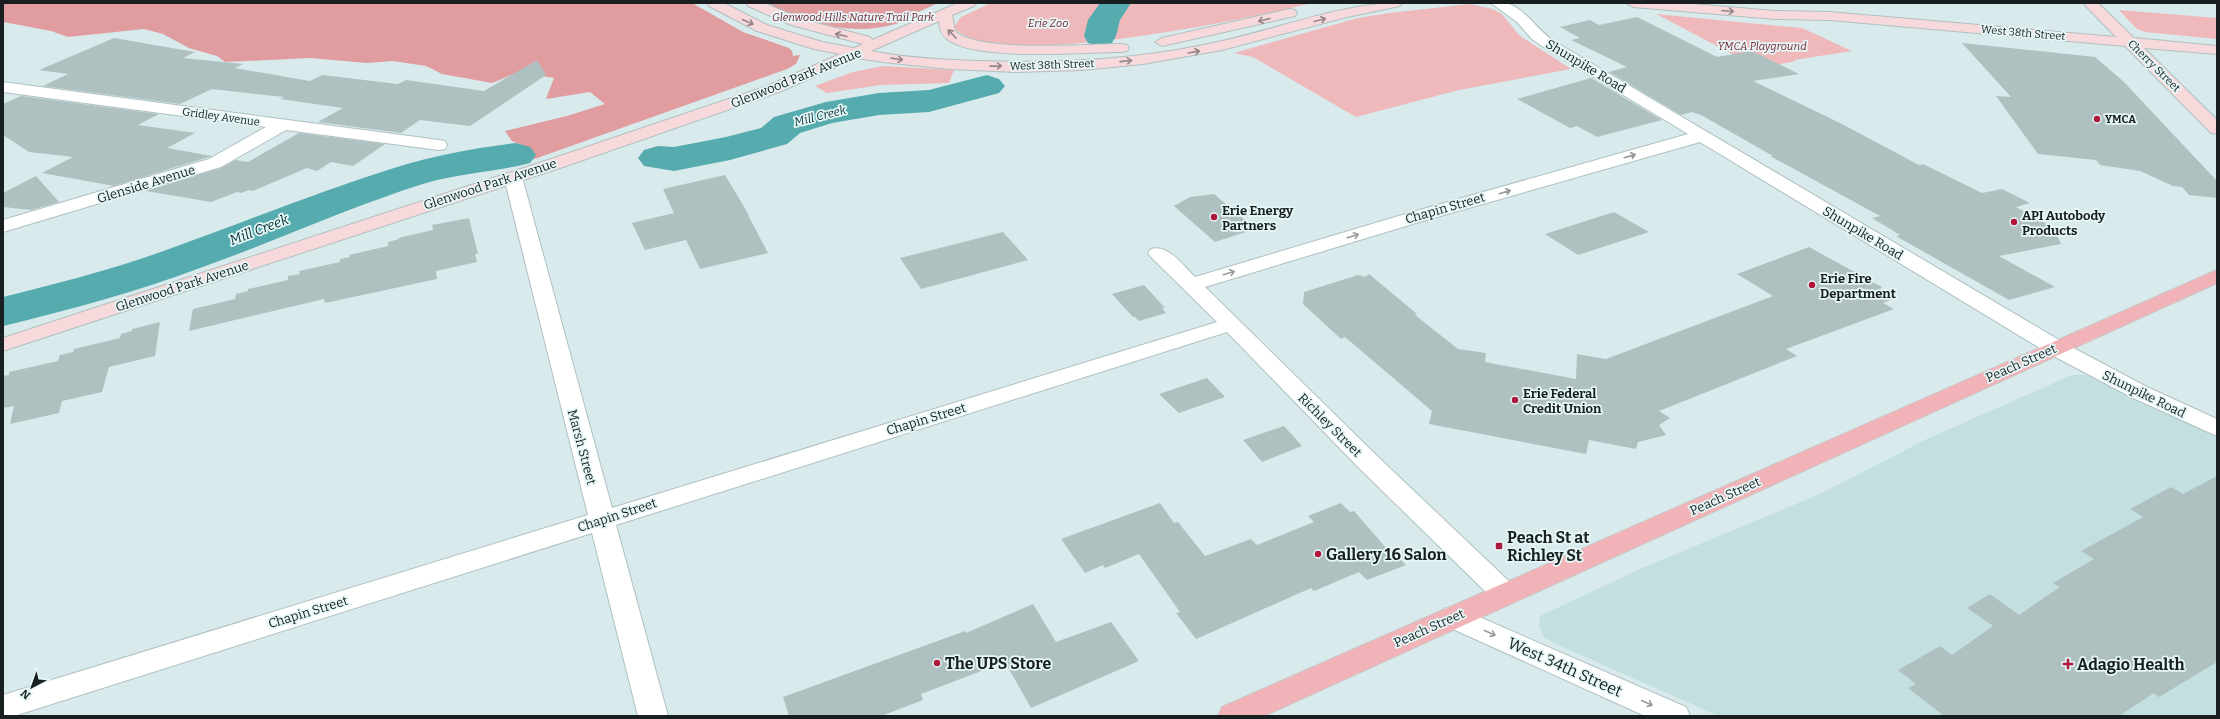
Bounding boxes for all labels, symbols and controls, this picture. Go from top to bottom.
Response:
one-way arrow [1721,8,1734,15]
park label: Glenwood Hills Nature Trail Park [772,11,935,24]
one-way arrow [1313,16,1326,23]
park label: Erie Zoo [1028,17,1068,30]
one-way arrow [1258,17,1271,24]
one-way arrow [741,19,753,26]
street label: West 38th Street [1980,23,2066,43]
one-way arrow [947,29,956,39]
one-way arrow [835,30,848,38]
street label: Shunpike Road [1543,36,1629,96]
street label: Cherry Street [2125,37,2183,95]
park label: YMCA Playground [1717,40,1807,53]
street label: Glenwood Park Avenue [729,45,863,111]
one-way arrow [1187,47,1200,55]
one-way arrow [890,55,903,63]
street label: West 38th Street [1009,57,1095,73]
one-way arrow [1119,57,1132,65]
one-way arrow [989,63,1002,70]
water label: Mill Creek [793,103,848,129]
street label: Gridley Avenue [181,105,261,129]
place label: YMCA [2105,113,2136,126]
marker: YMCA [2092,114,2102,124]
one-way arrow [1623,152,1636,159]
street label: Glenwood Park Avenue [421,155,559,213]
street label: Glenside Avenue [95,162,197,206]
one-way arrow [1498,187,1511,195]
street label: Chapin Street [1403,189,1487,227]
place label: Erie Energy Partners [1222,203,1294,233]
street label: Shunpike Road [1820,203,1906,263]
place label: API Autobody Products [2022,208,2106,238]
water label: Mill Creek [227,211,291,249]
marker: Erie Energy Partners [1209,212,1219,222]
marker: API Autobody Products [2009,217,2019,227]
one-way arrow [1346,232,1359,239]
street label: Glenwood Park Avenue [113,257,251,315]
one-way arrow [1222,269,1235,276]
place label: Erie Fire Department [1820,271,1896,301]
marker: Erie Fire Department [1807,280,1817,290]
street label: Peach Street [1983,341,2059,385]
street label: Shunpike Road [2100,367,2188,421]
place label: Erie Federal Credit Union [1523,386,1602,416]
street label: Richley Street [1295,390,1365,460]
marker: Erie Federal Credit Union [1510,395,1520,405]
street label: Chapin Street [884,400,968,438]
street label: Marsh Street [565,408,599,487]
street label: Peach Street [1687,474,1763,518]
street label: Chapin Street [576,495,659,535]
place label: Peach St at Richley St [1507,528,1590,565]
marker: Peach St at Richley St [1494,541,1504,551]
place label: Gallery 16 Salon [1326,545,1447,564]
marker: Gallery 16 Salon [1313,549,1323,559]
street label: Chapin Street [266,593,350,631]
street label: Peach Street [1391,606,1467,650]
one-way arrow [1483,630,1495,637]
street label: West 34th Street [1505,633,1625,701]
place label: The UPS Store [945,654,1051,673]
place label: Adagio Health [2077,655,2185,674]
marker: The UPS Store [932,658,942,668]
marker: Adagio Health [2062,658,2074,670]
north arrow [12,667,52,707]
text: N [18,686,33,702]
one-way arrow [1640,700,1652,708]

